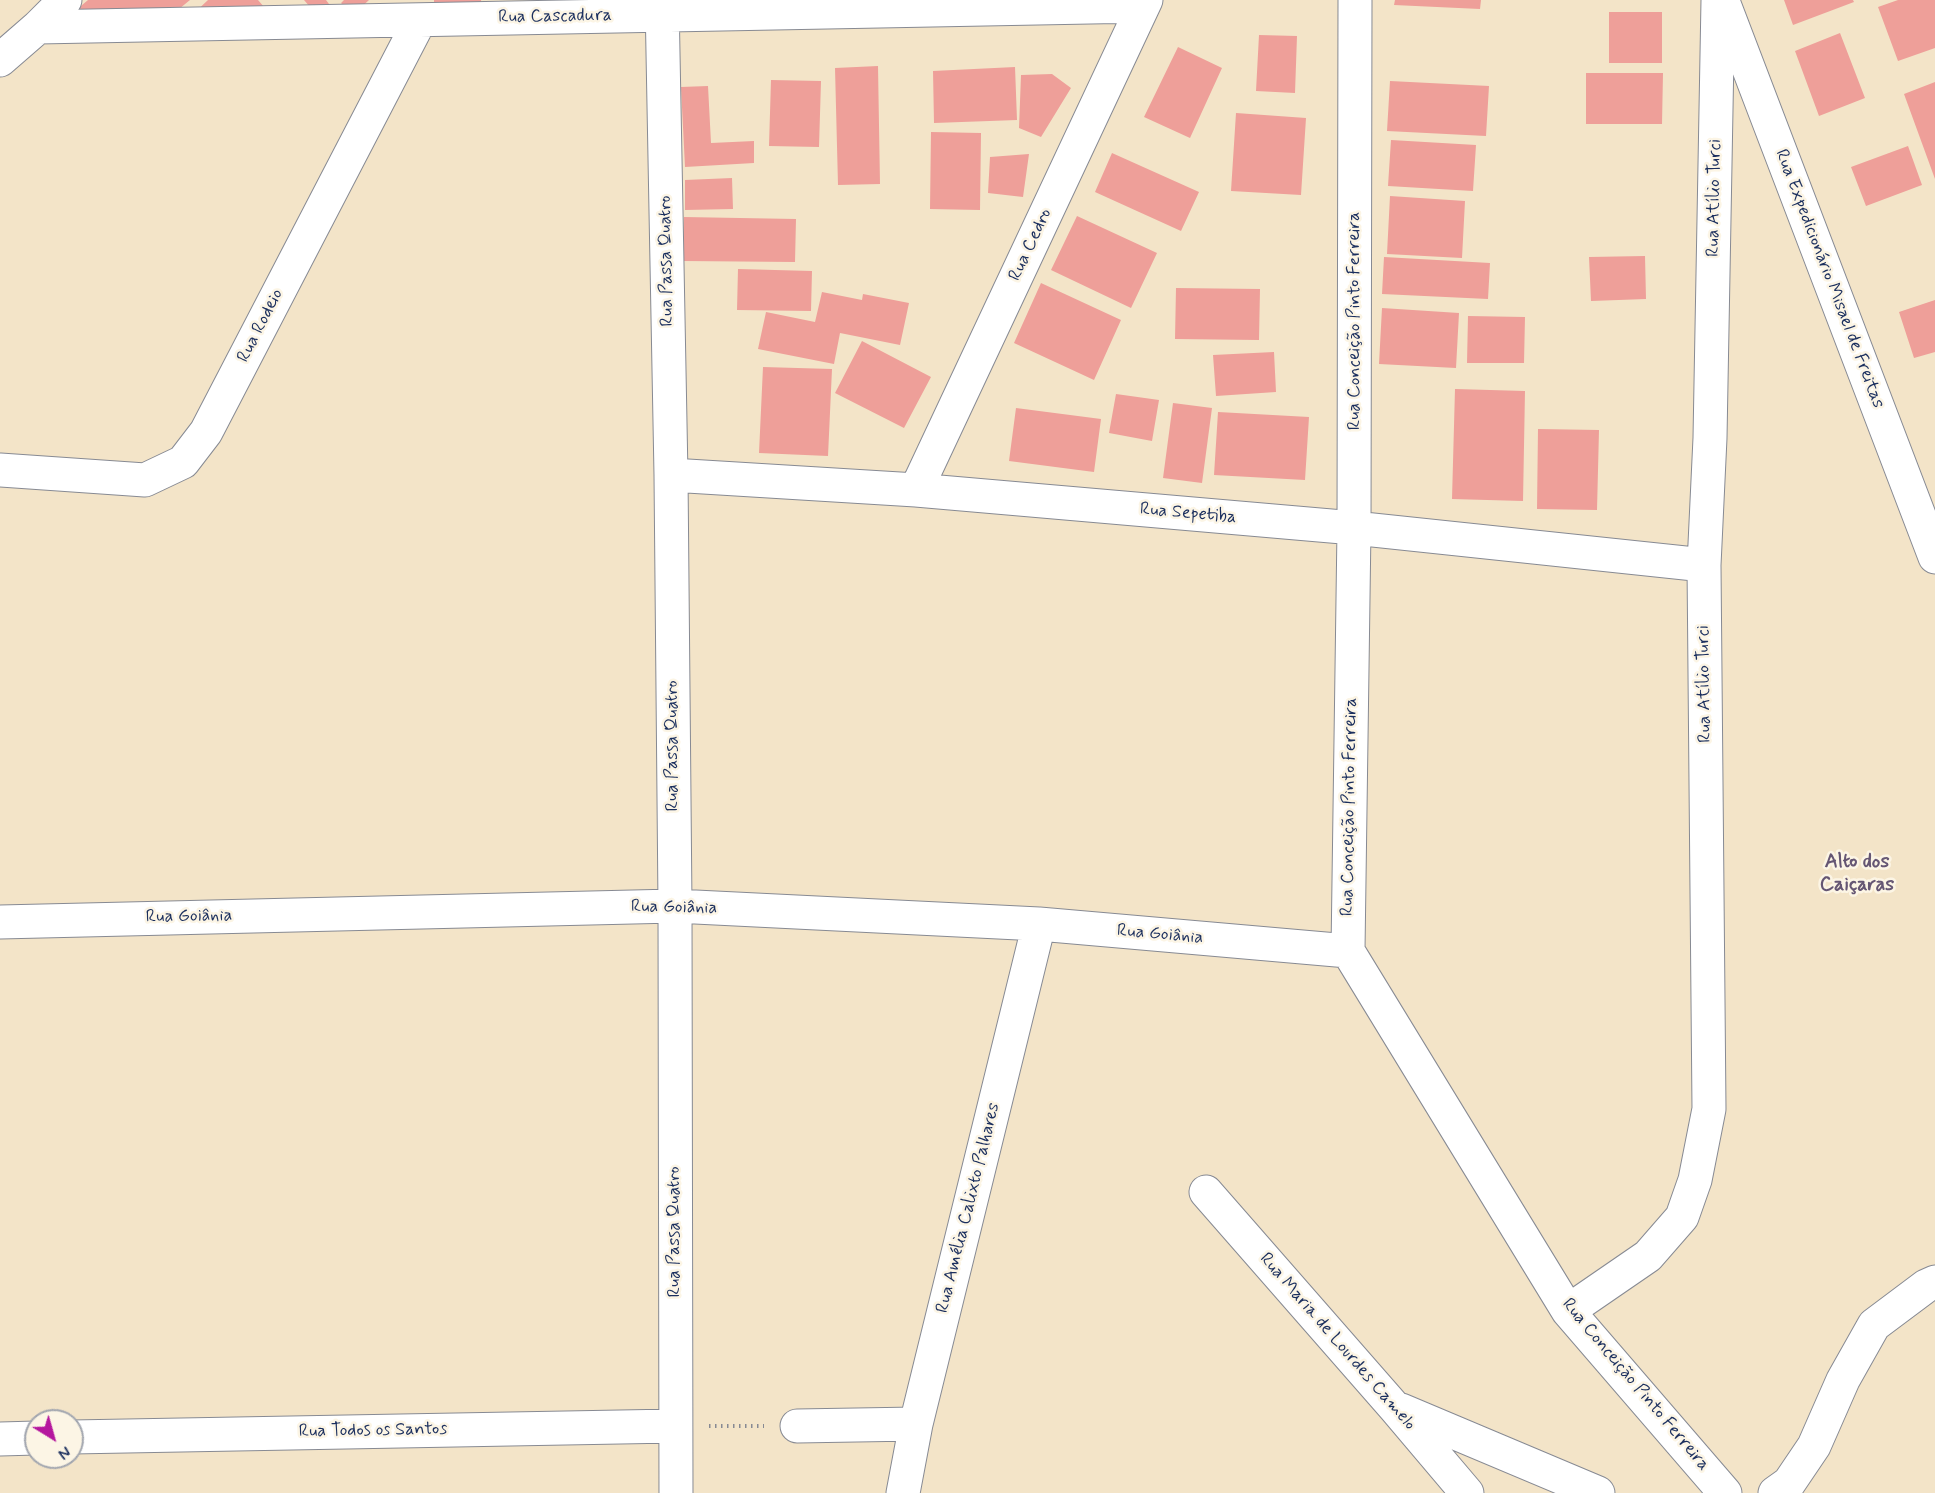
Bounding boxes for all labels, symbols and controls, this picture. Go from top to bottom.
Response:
street label: Rua Cascadura [498,5,612,29]
street label: Rua Atílio Turci [1703,139,1727,257]
street label: Rua Expedicionário Misael de Freitas [1770,147,1888,411]
street label: Rua Passa Quatro [655,195,679,327]
street label: Rua Cedro [1005,205,1057,285]
street label: Rua Conceição Pinto Ferreira [1344,212,1366,430]
street label: Rua Rodeio [233,286,289,366]
street label: Rua Sepetiba [1139,499,1237,529]
street label: Rua Atílio Turci [1693,625,1717,743]
street label: Rua Passa Quatro [662,680,684,812]
street label: Rua Conceição Pinto Ferreira [1337,698,1363,916]
district label: Alto dos Caiçaras [1820,851,1894,898]
street label: Rua Goiânia [631,896,717,920]
street label: Rua Goiânia [146,905,232,929]
street label: Rua Goiânia [1116,920,1204,950]
street label: Rua Amélia Calixto Palhares [932,1101,1006,1315]
street label: Rua Passa Quatro [664,1166,686,1298]
street label: Rua Maria de Lourdes Camelo [1254,1249,1420,1435]
street label: Rua Conceição Pinto Ferreira [1557,1294,1713,1476]
north arrow [24,1409,84,1469]
street label: Rua Todos os Santos [299,1419,447,1443]
text: N [53,1441,75,1464]

